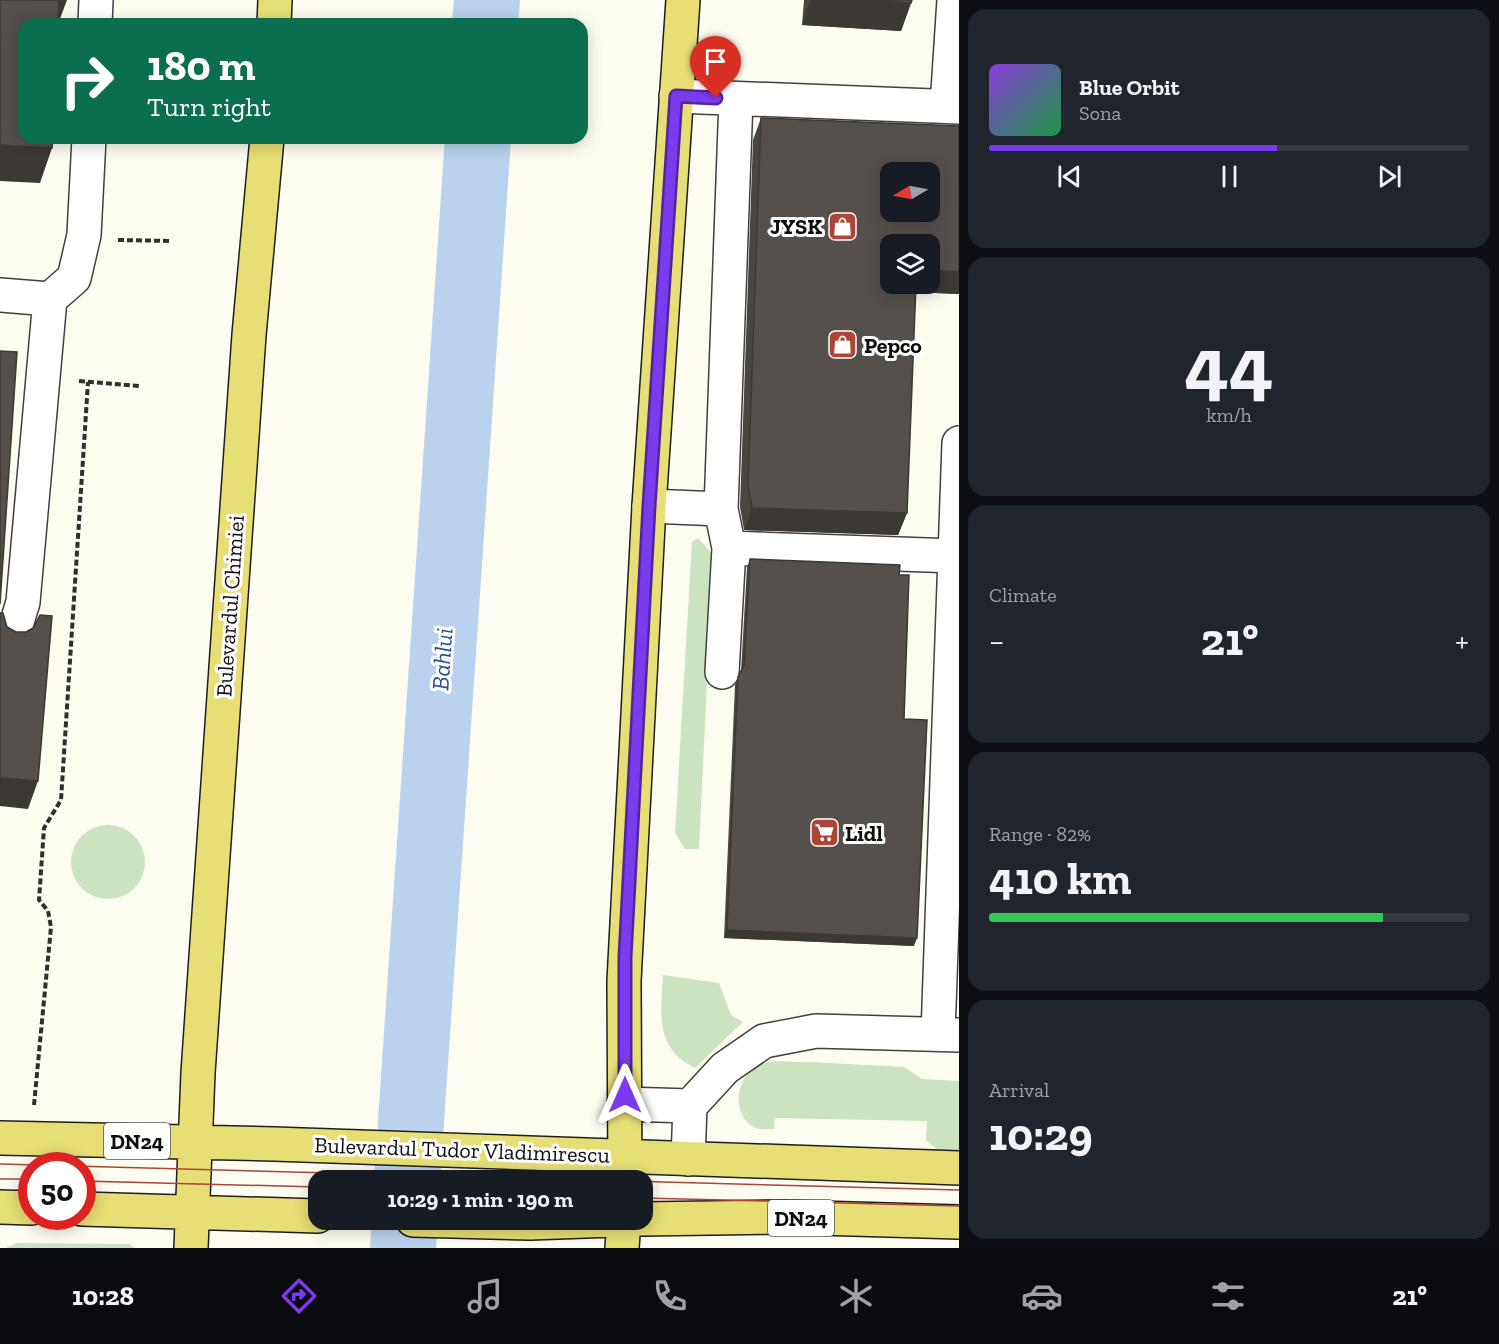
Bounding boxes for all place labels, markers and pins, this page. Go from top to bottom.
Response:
pin [690,36,741,98]
shop icon: JYSK [827,210,859,242]
place label: JYSK [770,213,822,240]
shop icon: Pepco [827,329,859,361]
place label: Pepco [864,332,922,359]
supermarket icon: Lidl [808,817,840,849]
place label: Lidl [845,820,883,847]

